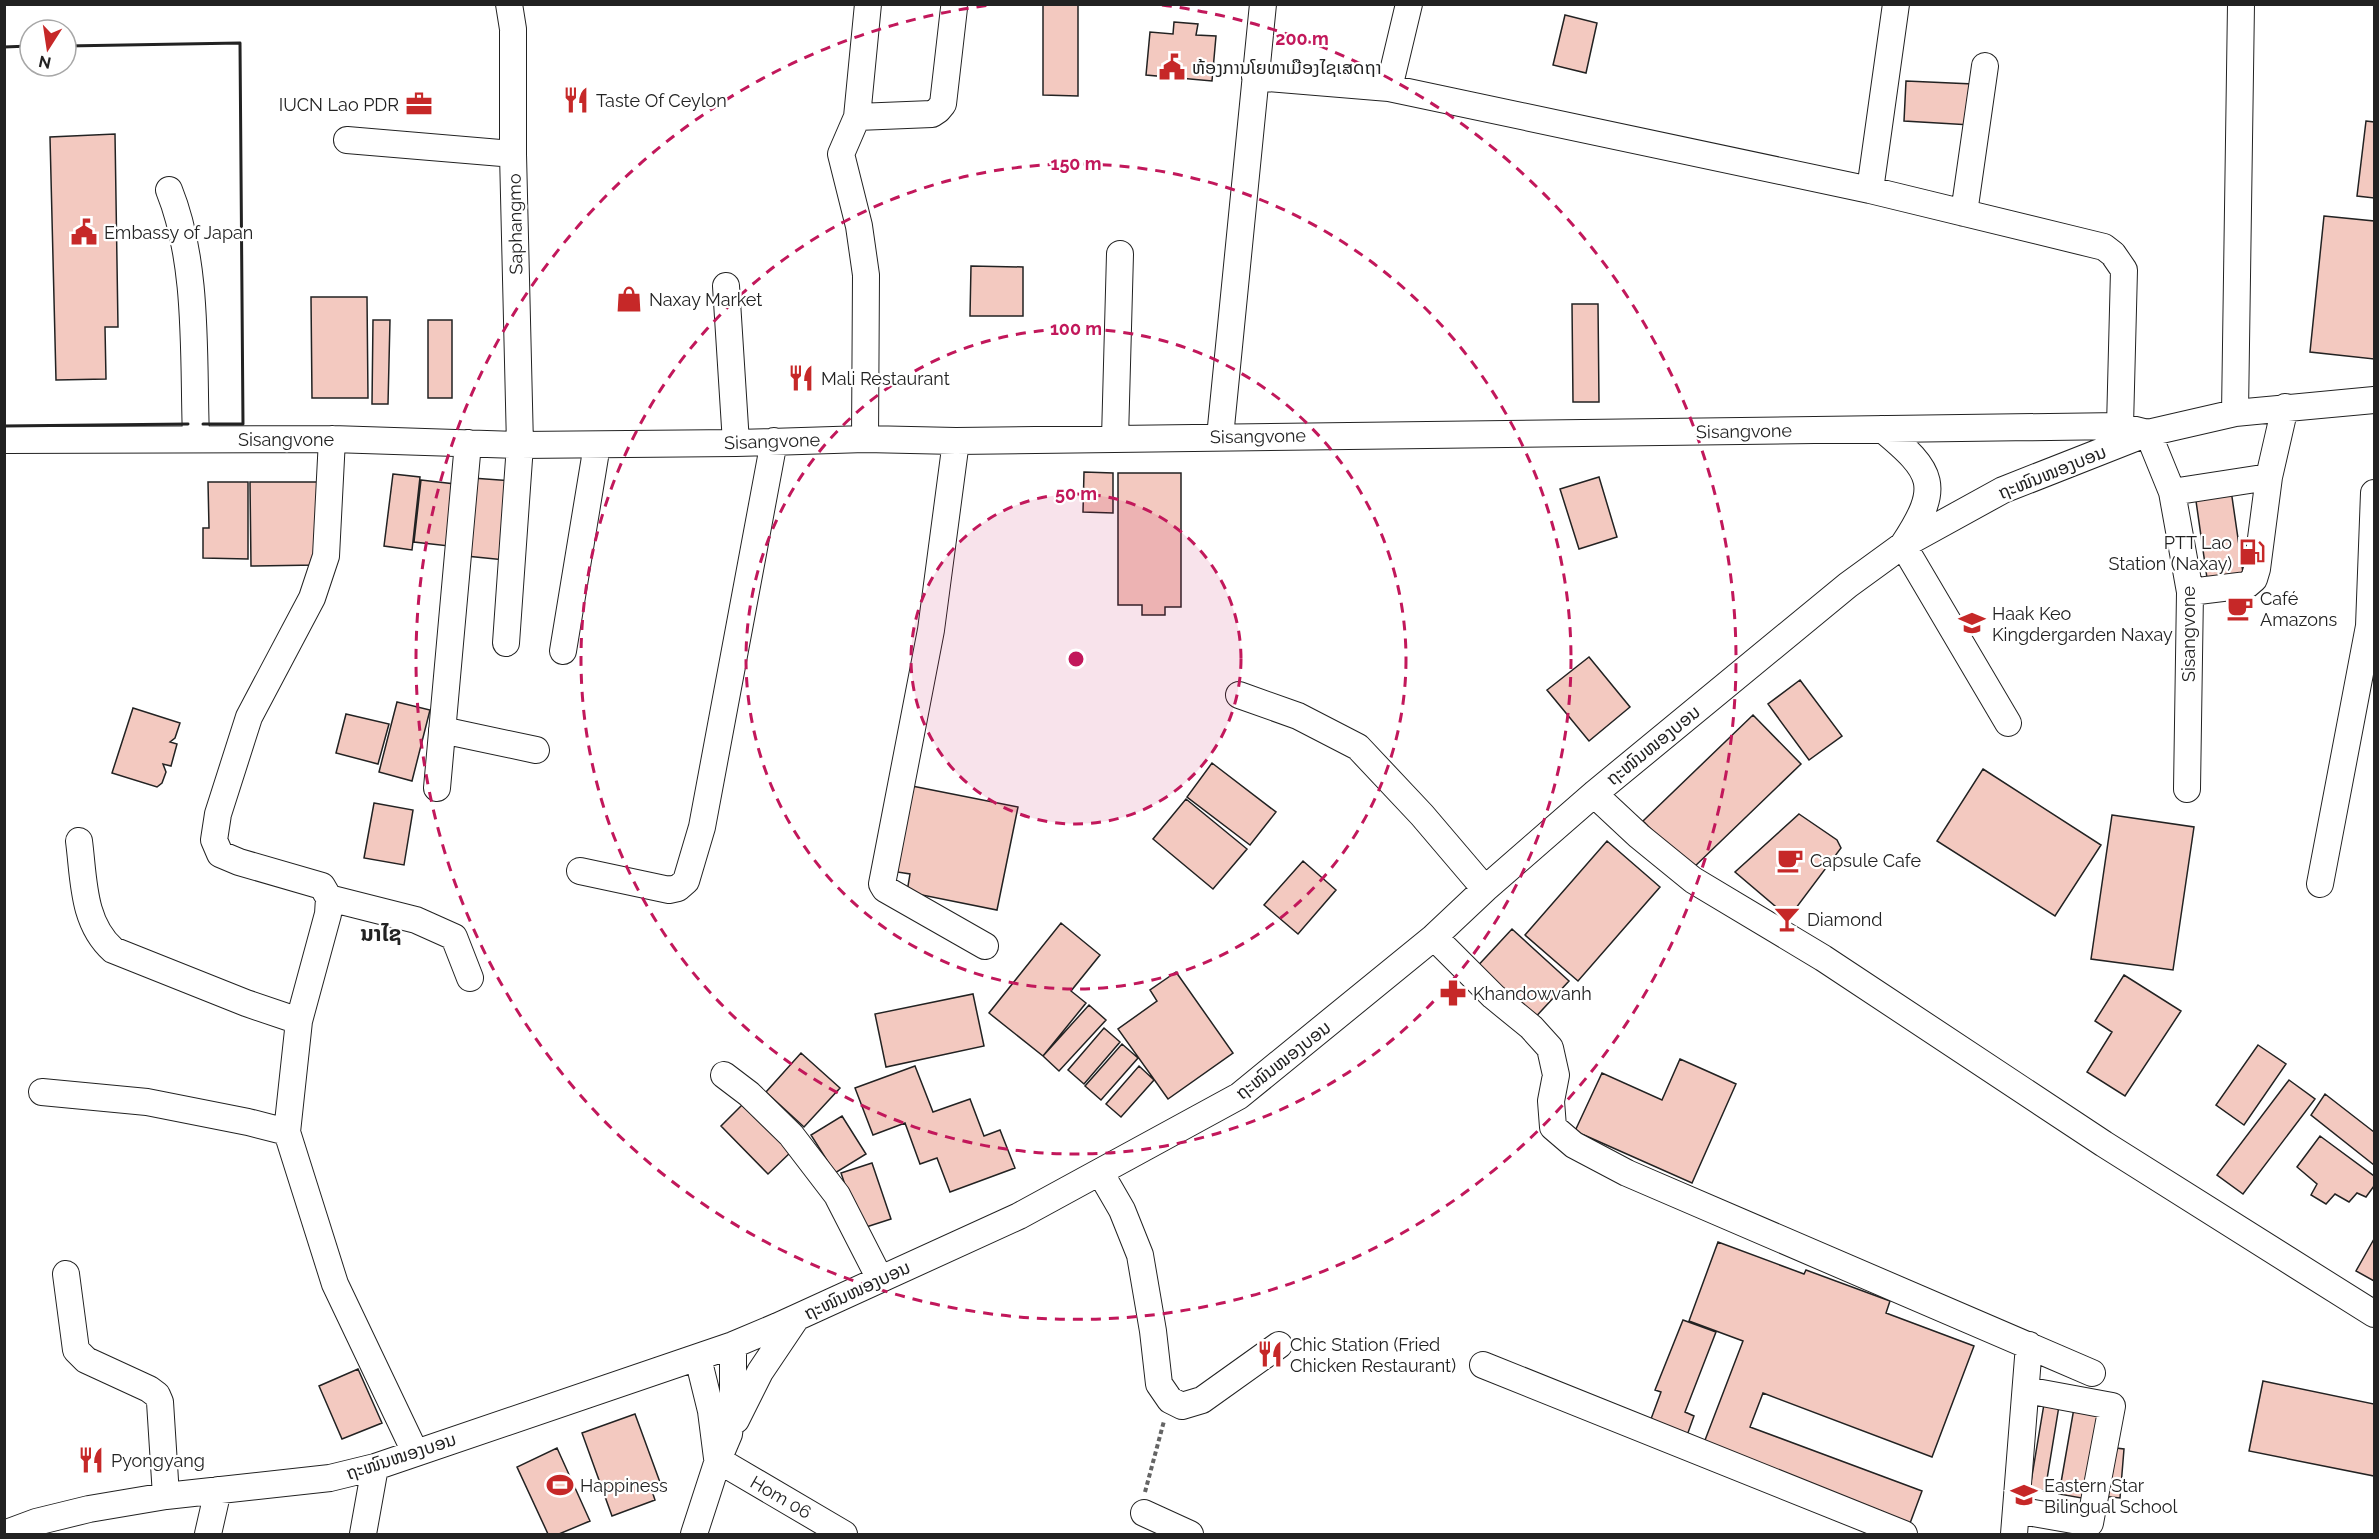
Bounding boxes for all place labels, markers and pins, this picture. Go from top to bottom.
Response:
public building icon: ຫ້ອງການໂຍທາເມືອງໄຊເສດຖາ [1157,52,1187,82]
place label: ຫ້ອງການໂຍທາເມືອງໄຊເສດຖາ [1192,57,1382,78]
restaurant icon: Taste Of Ceylon [561,85,591,115]
office icon: IUCN Lao PDR [404,89,434,119]
place label: Taste Of Ceylon [596,90,727,111]
place label: IUCN Lao PDR [279,94,399,115]
public building icon: Embassy of Japan [69,217,99,247]
place label: Embassy of Japan [104,222,253,243]
shop icon: Naxay Market [614,284,644,314]
place label: Naxay Market [649,289,762,310]
restaurant icon: Mali Restaurant [786,363,816,393]
place label: Mali Restaurant [821,368,950,389]
place label: PTT Lao Station (Naxay) [2108,532,2232,574]
fuel station icon: PTT Lao Station (Naxay) [2237,537,2267,567]
place label: Café Amazons [2260,588,2337,630]
cafe icon: Café Amazons [2225,593,2255,623]
place label: Haak Keo Kingdergarden Naxay [1992,603,2173,645]
school or university icon: Haak Keo Kingdergarden Naxay [1957,608,1987,638]
centre of rings [1066,649,1086,669]
cafe icon: Capsule Cafe [1775,845,1805,875]
place label: Capsule Cafe [1810,850,1921,871]
bar icon: Diamond [1772,904,1802,934]
place label: Diamond [1807,909,1883,930]
pharmacy icon: Khandowvanh [1438,978,1468,1008]
place label: Khandowvanh [1473,983,1592,1004]
place label: Chic Station (Fried Chicken Restaurant) [1290,1334,1456,1376]
restaurant icon: Chic Station (Fried Chicken Restaurant) [1255,1339,1285,1369]
restaurant icon: Pyongyang [76,1445,106,1475]
place label: Pyongyang [111,1450,205,1471]
sports icon: Happiness [545,1470,575,1500]
place label: Happiness [580,1475,668,1496]
place label: Eastern Star Bilingual School [2044,1475,2178,1517]
school or university icon: Eastern Star Bilingual School [2009,1480,2039,1510]

